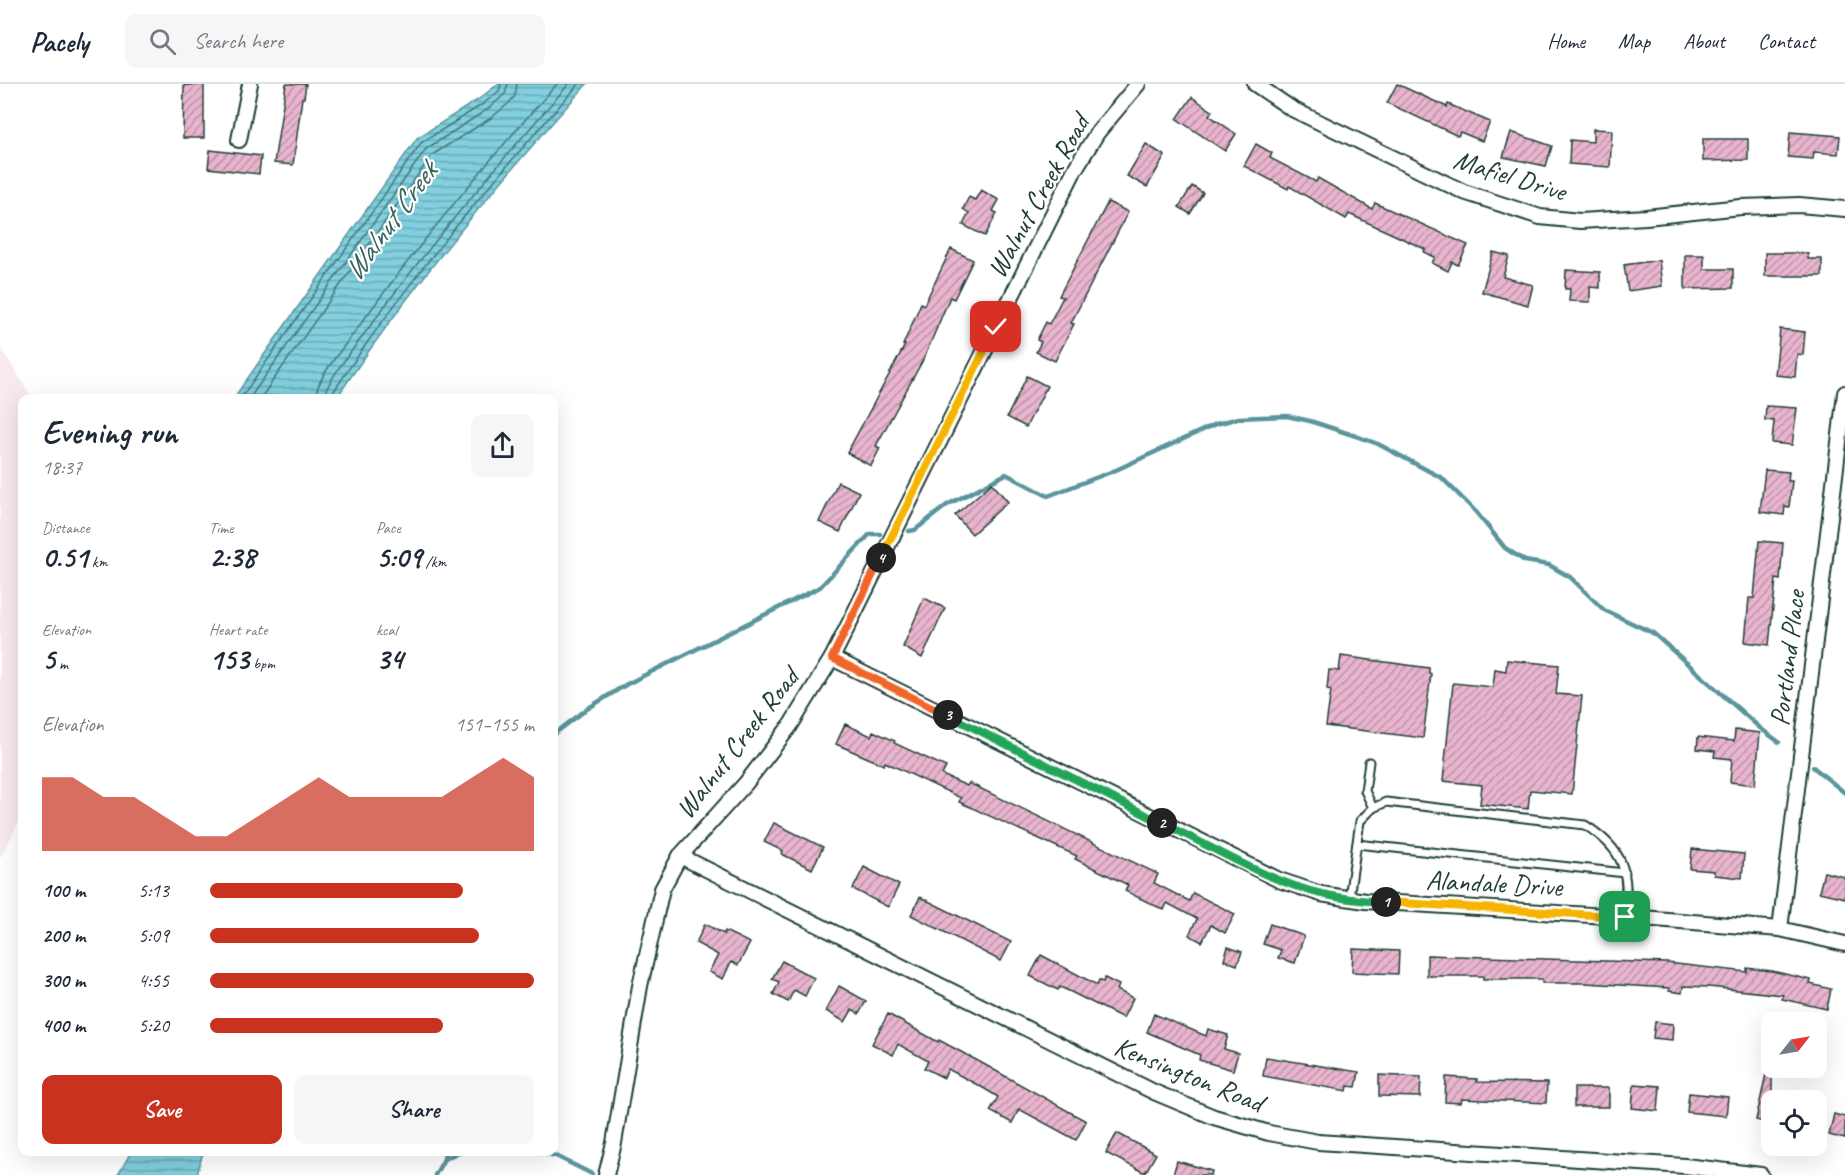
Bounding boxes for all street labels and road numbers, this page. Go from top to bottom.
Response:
street label: Walnut Creek Road [979,105,1099,284]
street label: Mafiel Drive [1450,141,1572,209]
street label: Portland Place [1761,587,1813,728]
street label: Walnut Creek Road [668,658,809,825]
street label: Alandale Drive [1425,862,1565,904]
street label: Kensington Road [1110,1028,1272,1121]

